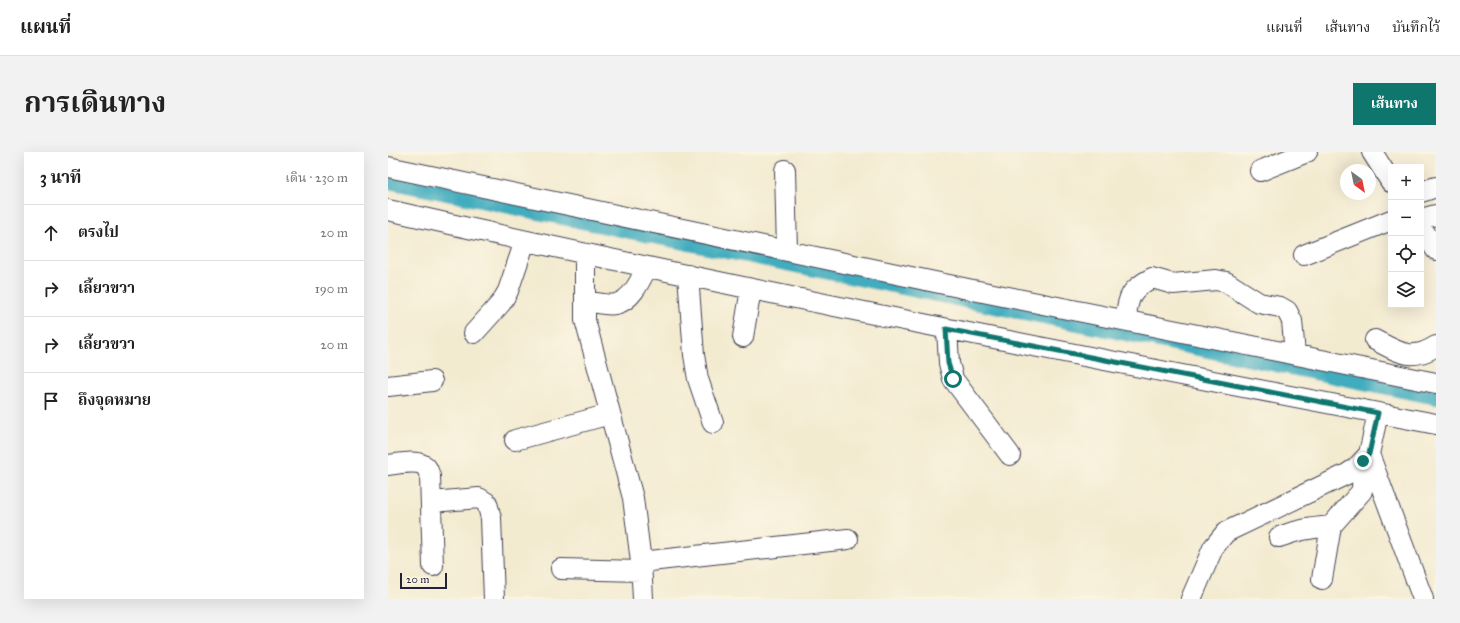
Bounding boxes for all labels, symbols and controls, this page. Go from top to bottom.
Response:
text: แผนที่ [20,15,71,38]
text: แผนที่ [1266,19,1303,36]
text: เส้นทาง [1325,19,1370,36]
text: บันทึกไว้ [1392,19,1440,36]
button: เส้นทาง [1353,83,1436,125]
text: การเดินทาง [24,85,166,120]
north arrow [1340,164,1376,200]
map controls [1388,164,1424,308]
button: + [1388,164,1424,200]
text: 3 นาที [40,167,82,188]
text: เดิน · 230 m [285,170,348,186]
button: − [1388,200,1424,236]
icon: ahead [40,222,62,244]
text: ตรงไป [78,223,119,241]
text: 20 m [320,225,348,241]
button: locate [1388,236,1424,272]
button: layers [1388,272,1424,308]
icon: right [40,278,62,300]
text: เลี้ยวขวา [78,279,135,297]
text: 190 m [315,281,348,297]
icon: right [40,334,62,356]
text: เลี้ยวขวา [78,335,135,353]
text: 20 m [320,337,348,353]
route start [944,370,962,388]
icon: arrive [40,390,62,412]
text: ถึงจุดหมาย [78,391,151,409]
route end [1354,452,1372,470]
scale bar [400,571,447,590]
text: 20 m [406,573,429,586]

